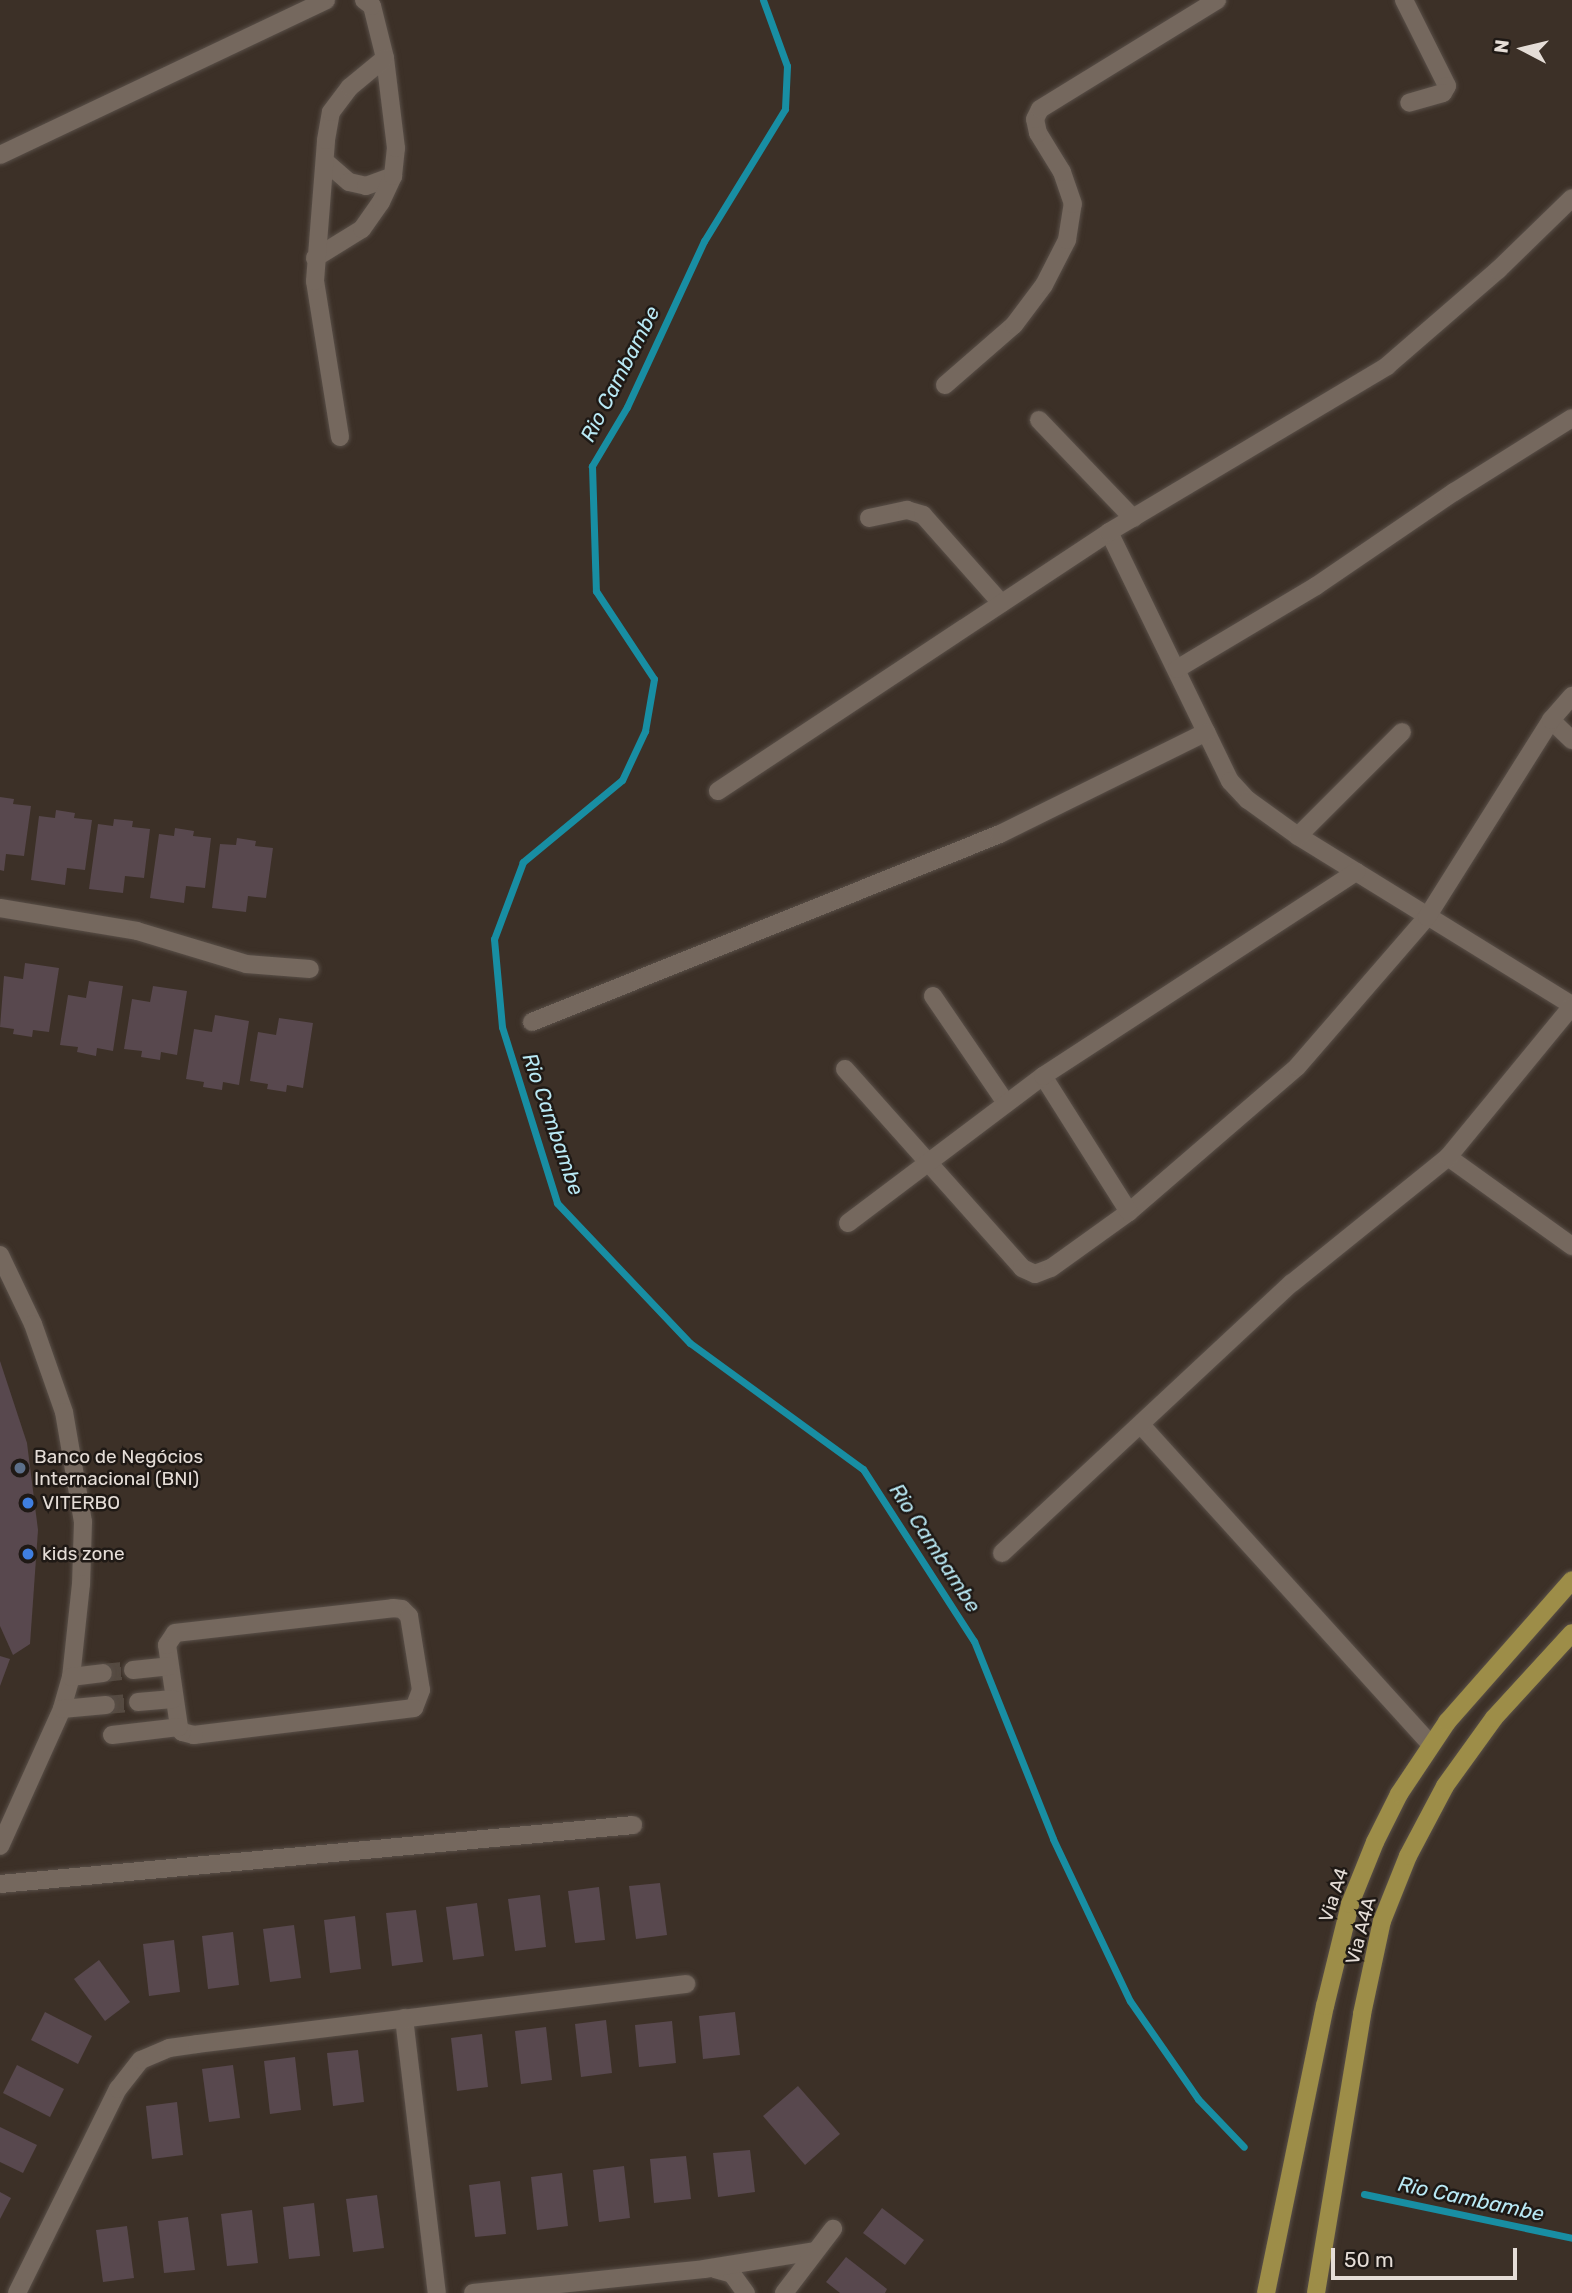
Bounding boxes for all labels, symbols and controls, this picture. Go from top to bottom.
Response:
north arrow [1488,14,1558,84]
text: N [1489,38,1514,55]
water label: Rio Cambambe [575,302,665,446]
water label: Rio Cambambe [517,1050,589,1198]
place label: Banco de Negócios Internacional (BNI) [34,1446,203,1490]
marker: Banco de Negócios Internacional (BNI) [12,1460,28,1476]
water label: Rio Cambambe [884,1479,986,1617]
place label: VITERBO [42,1492,120,1514]
marker: VITERBO [20,1495,36,1511]
place label: kids zone [42,1543,125,1565]
marker: kids zone [20,1546,36,1562]
street label: Via A4 [1314,1865,1354,1925]
street label: Via A4A [1341,1895,1381,1967]
water label: Rio Cambambe [1396,2171,1546,2227]
scale bar [1334,2234,1520,2278]
text: 50 m [1344,2247,1394,2272]

